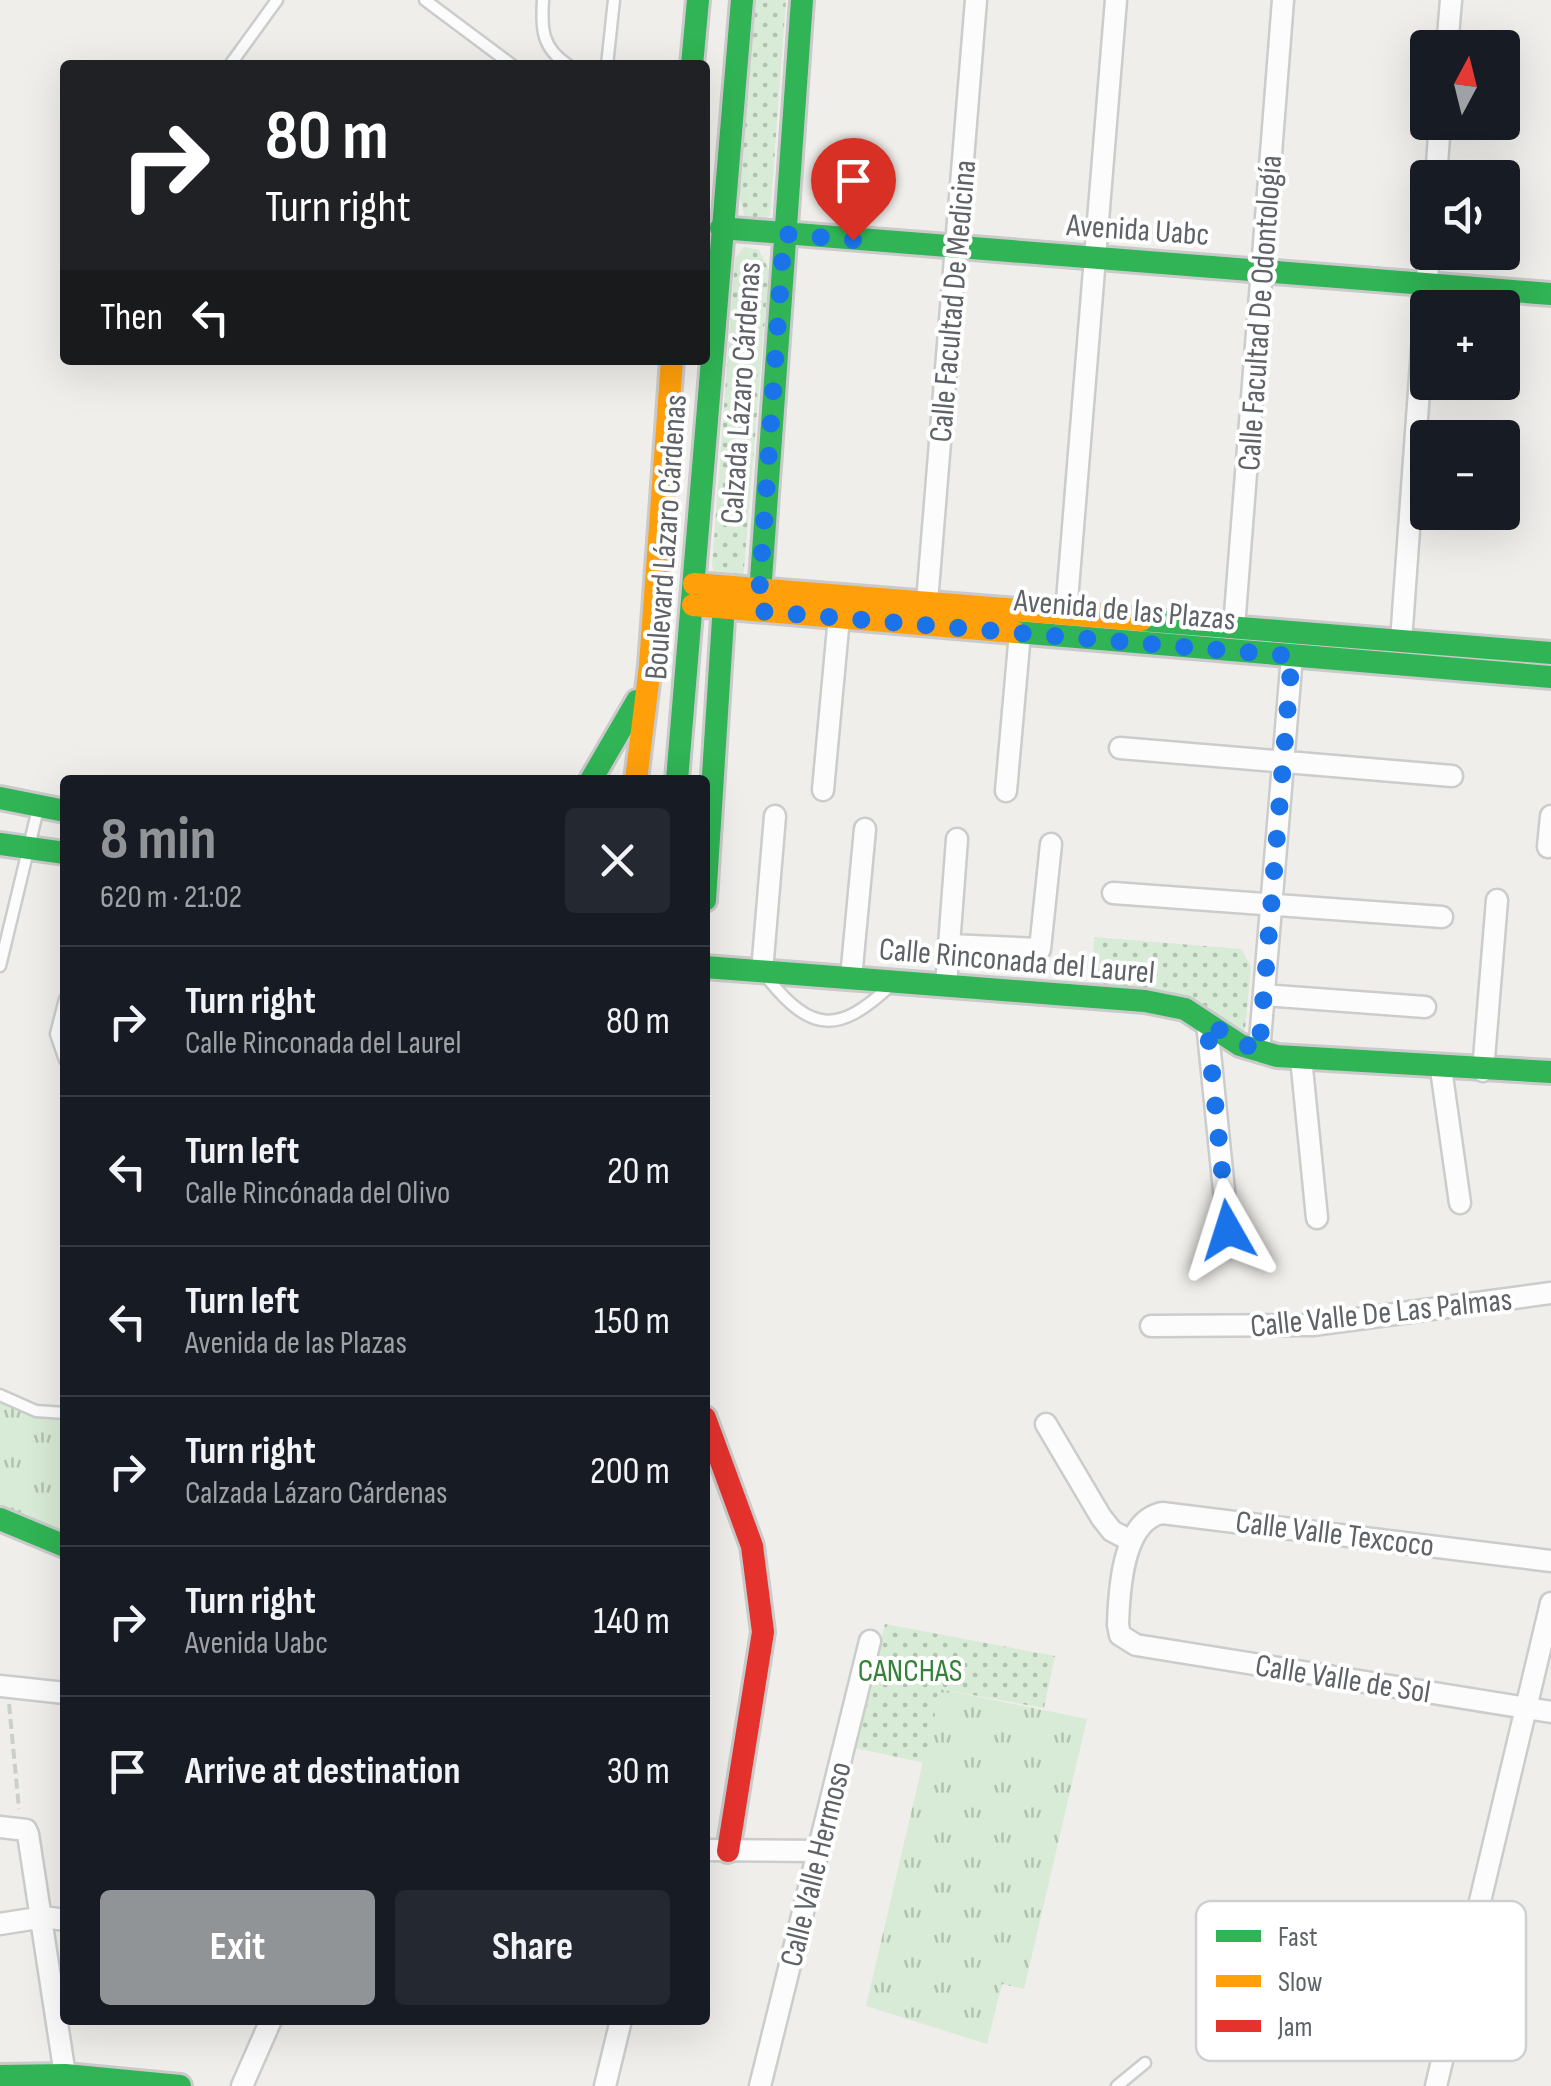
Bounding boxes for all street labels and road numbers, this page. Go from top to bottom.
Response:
street label: Calle Facultad De Odontología [1230,154,1291,472]
street label: Calle Facultad De Medicina [922,158,985,444]
street label: Avenida Uabc [1064,206,1211,255]
street label: Calzada Lázaro Cárdenas [713,261,770,525]
street label: Boulevard Lázaro Cárdenas [637,393,696,681]
street label: Avenida de las Plazas [1012,581,1237,640]
street label: Calle Rinconada del Laurel [877,930,1156,993]
street label: Calle Valle De Las Palmas [1248,1280,1514,1347]
street label: Calle Valle Texcoco [1233,1503,1436,1566]
street label: Calle Valle de Sol [1252,1646,1433,1713]
street label: Calle Valle Hermoso [772,1758,861,1971]

